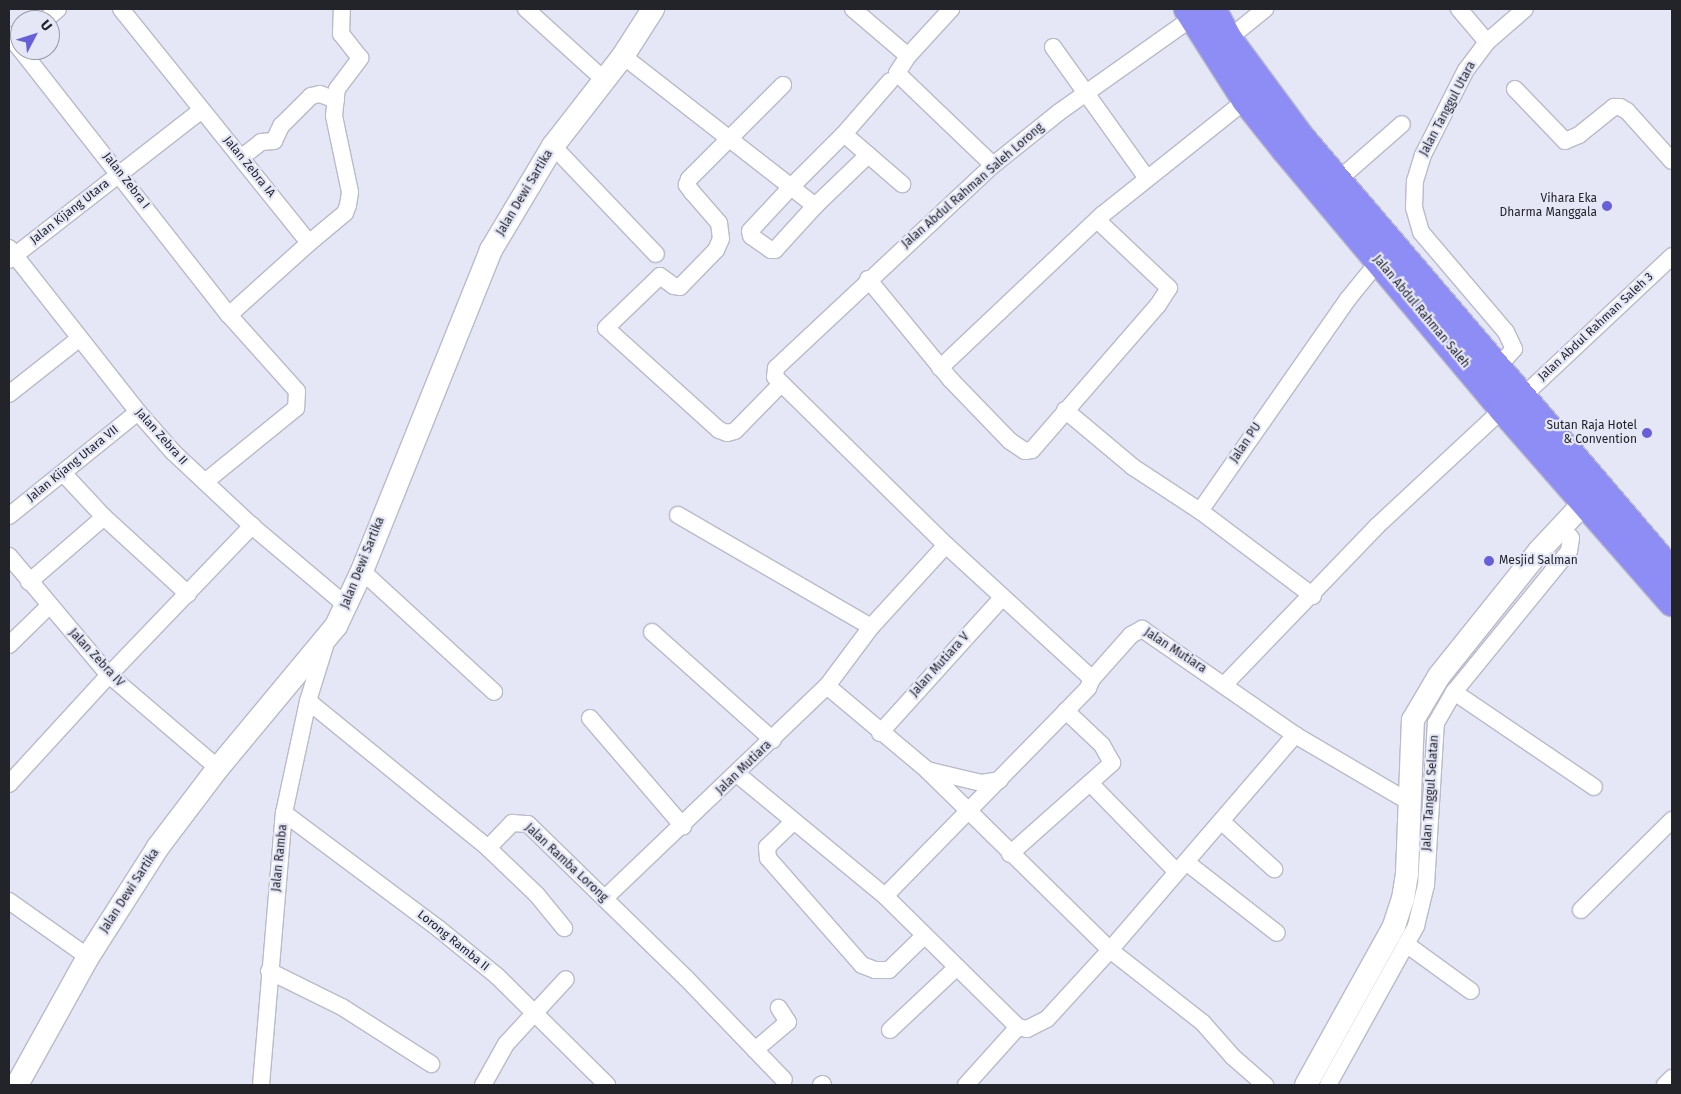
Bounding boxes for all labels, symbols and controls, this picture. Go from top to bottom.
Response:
north arrow [10,10,60,60]
text: U [37,17,56,35]
street label: Jalan Tanggul Utara [1417,59,1479,159]
street label: Jalan Abdul Rahman Saleh Lorong [899,120,1047,252]
street label: Jalan Zebra IA [220,134,278,200]
street label: Jalan Dewi Sartika [494,147,556,239]
street label: Jalan Zebra I [100,150,152,212]
street label: Jalan Kijang Utara [28,177,112,247]
place label: Vihara Eka Dharma Manggala [1500,192,1597,220]
marker: Vihara Eka Dharma Manggala [1601,200,1613,212]
street label: Jalan Abdul Rahman Saleh [1370,253,1472,371]
street label: Jalan Abdul Rahman Saleh 3 [1536,270,1656,384]
street label: Jalan Zebra II [132,406,190,468]
place label: Sutan Raja Hotel & Convention [1546,419,1637,447]
street label: Jalan PU [1227,420,1265,466]
street label: Jalan Kijang Utara VII [24,423,122,505]
marker: Sutan Raja Hotel & Convention [1641,427,1653,439]
street label: Jalan Dewi Sartika [338,515,388,611]
place label: Mesjid Salman [1499,554,1578,568]
marker: Mesjid Salman [1483,555,1495,567]
street label: Jalan Mutiara [1141,625,1209,677]
street label: Jalan Zebra IV [65,626,127,690]
street label: Jalan Mutiara V [907,630,973,700]
street label: Jalan Tanggul Selatan [1420,734,1442,852]
street label: Jalan Mutiara [713,738,775,798]
street label: Jalan Ramba Lorong [522,821,610,905]
street label: Jalan Ramba [269,824,291,892]
street label: Jalan Dewi Sartika [97,846,163,936]
street label: Lorong Ramba II [414,908,492,974]

